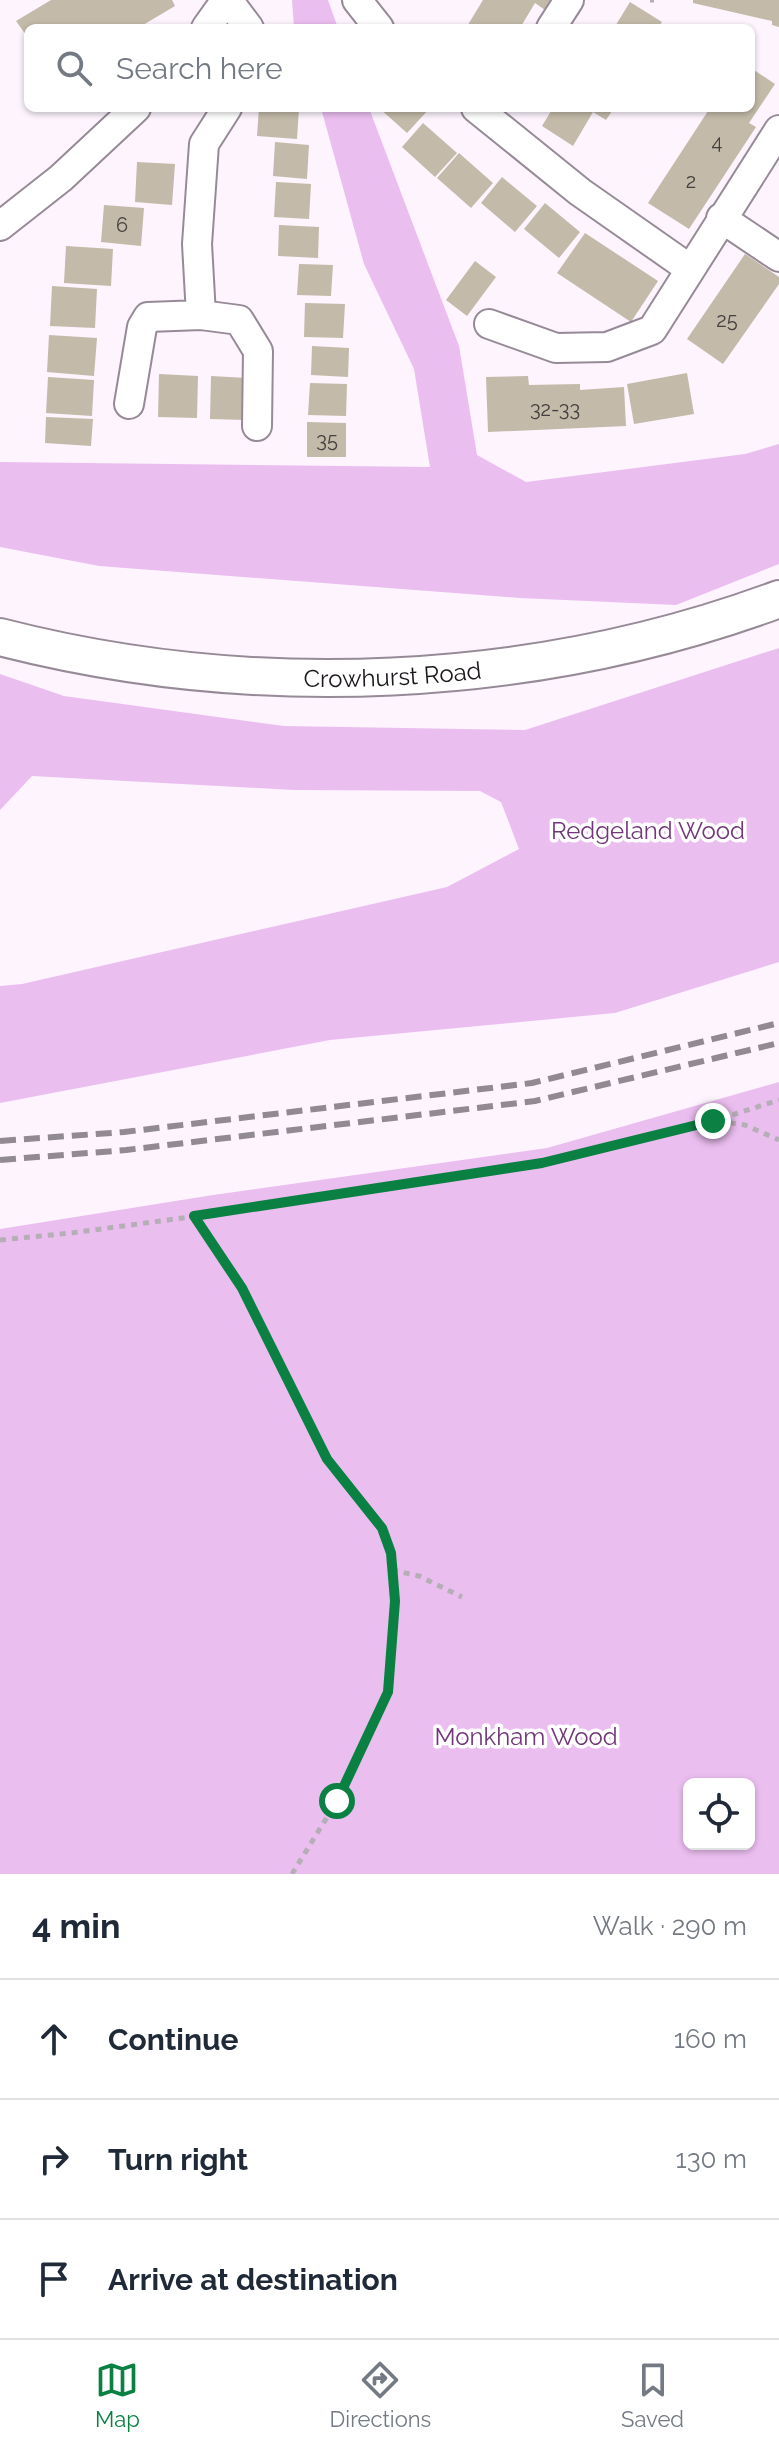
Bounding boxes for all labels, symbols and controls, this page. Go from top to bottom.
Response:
search box [24,24,755,112]
icon: search [52,46,96,90]
text: Search here [116,51,283,86]
house number: 4 [712,130,723,154]
house number: 2 [686,169,696,193]
house number: 6 [116,213,128,237]
house number: 25 [716,308,738,332]
house number: 32-33 [530,397,580,421]
house number: 35 [316,428,338,452]
street label: Crowhurst Road [303,655,483,693]
park label: Redgeland Wood [551,816,745,845]
route end [695,1103,731,1139]
park label: Monkham Wood [434,1722,618,1751]
map controls [683,1778,755,1850]
button: locate [683,1778,755,1850]
route start [319,1783,355,1819]
text: 4 min [32,1906,120,1946]
text: Walk · 290 m [593,1911,747,1941]
icon: ahead [32,2017,76,2061]
text: Continue [108,2022,239,2057]
text: 160 m [674,2024,747,2054]
icon: right [32,2137,76,2181]
text: Turn right [108,2142,248,2177]
text: 130 m [676,2144,747,2174]
icon: arrive [32,2257,76,2301]
text: Arrive at destination [108,2262,398,2297]
tab: Map [95,2358,140,2432]
tab: Directions [330,2358,431,2432]
tab: Saved [621,2358,684,2432]

